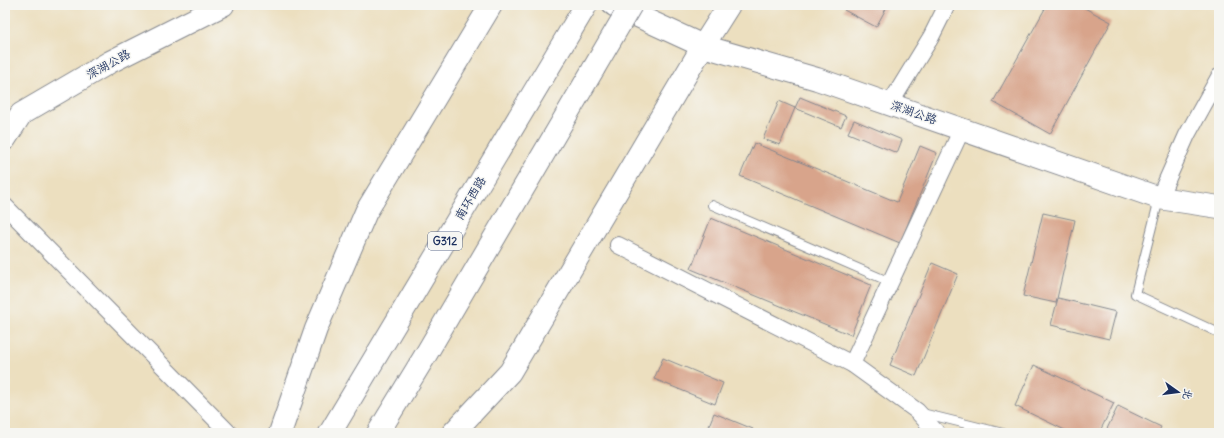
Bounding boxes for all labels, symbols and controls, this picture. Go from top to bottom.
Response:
street label: 深湖公路 [83,46,133,82]
street label: 深湖公路 [889,97,939,127]
street label: 南环西路 [451,174,489,222]
road number: G312 [428,232,462,250]
north arrow [1158,372,1198,412]
text: 北 [1180,387,1196,401]

